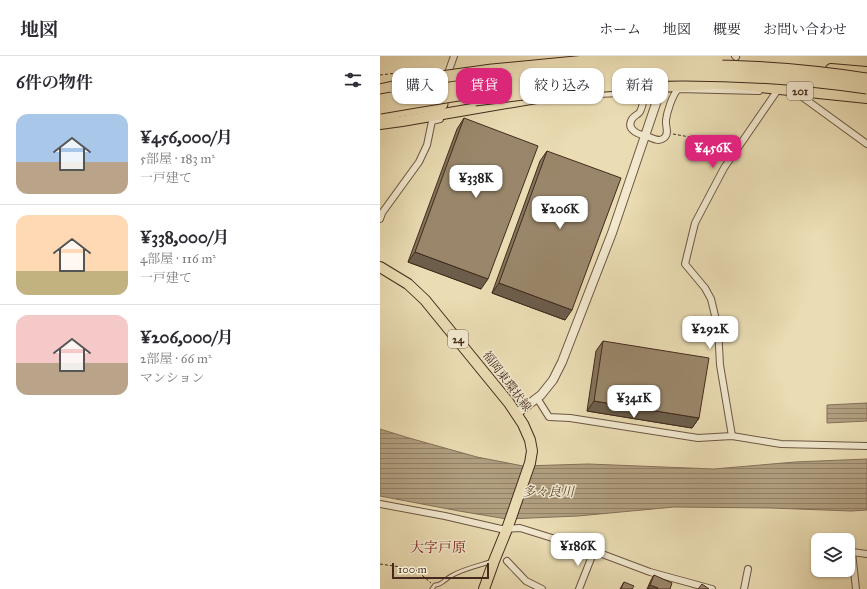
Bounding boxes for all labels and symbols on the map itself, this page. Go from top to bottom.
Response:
road number: 201 [787,82,813,100]
pin: ¥456K [685,135,741,169]
pin: ¥338K [448,165,504,199]
pin: ¥206K [532,196,588,230]
pin: ¥292K [682,316,738,350]
road number: 24 [448,330,468,348]
street label: 福岡東環状線 [480,348,534,414]
pin: ¥341K [606,385,662,419]
water label: 多々良川 [522,484,576,500]
pin: ¥186K [550,533,606,567]
district label: 大字戸原 [410,539,466,556]
scale bar [392,561,489,580]

